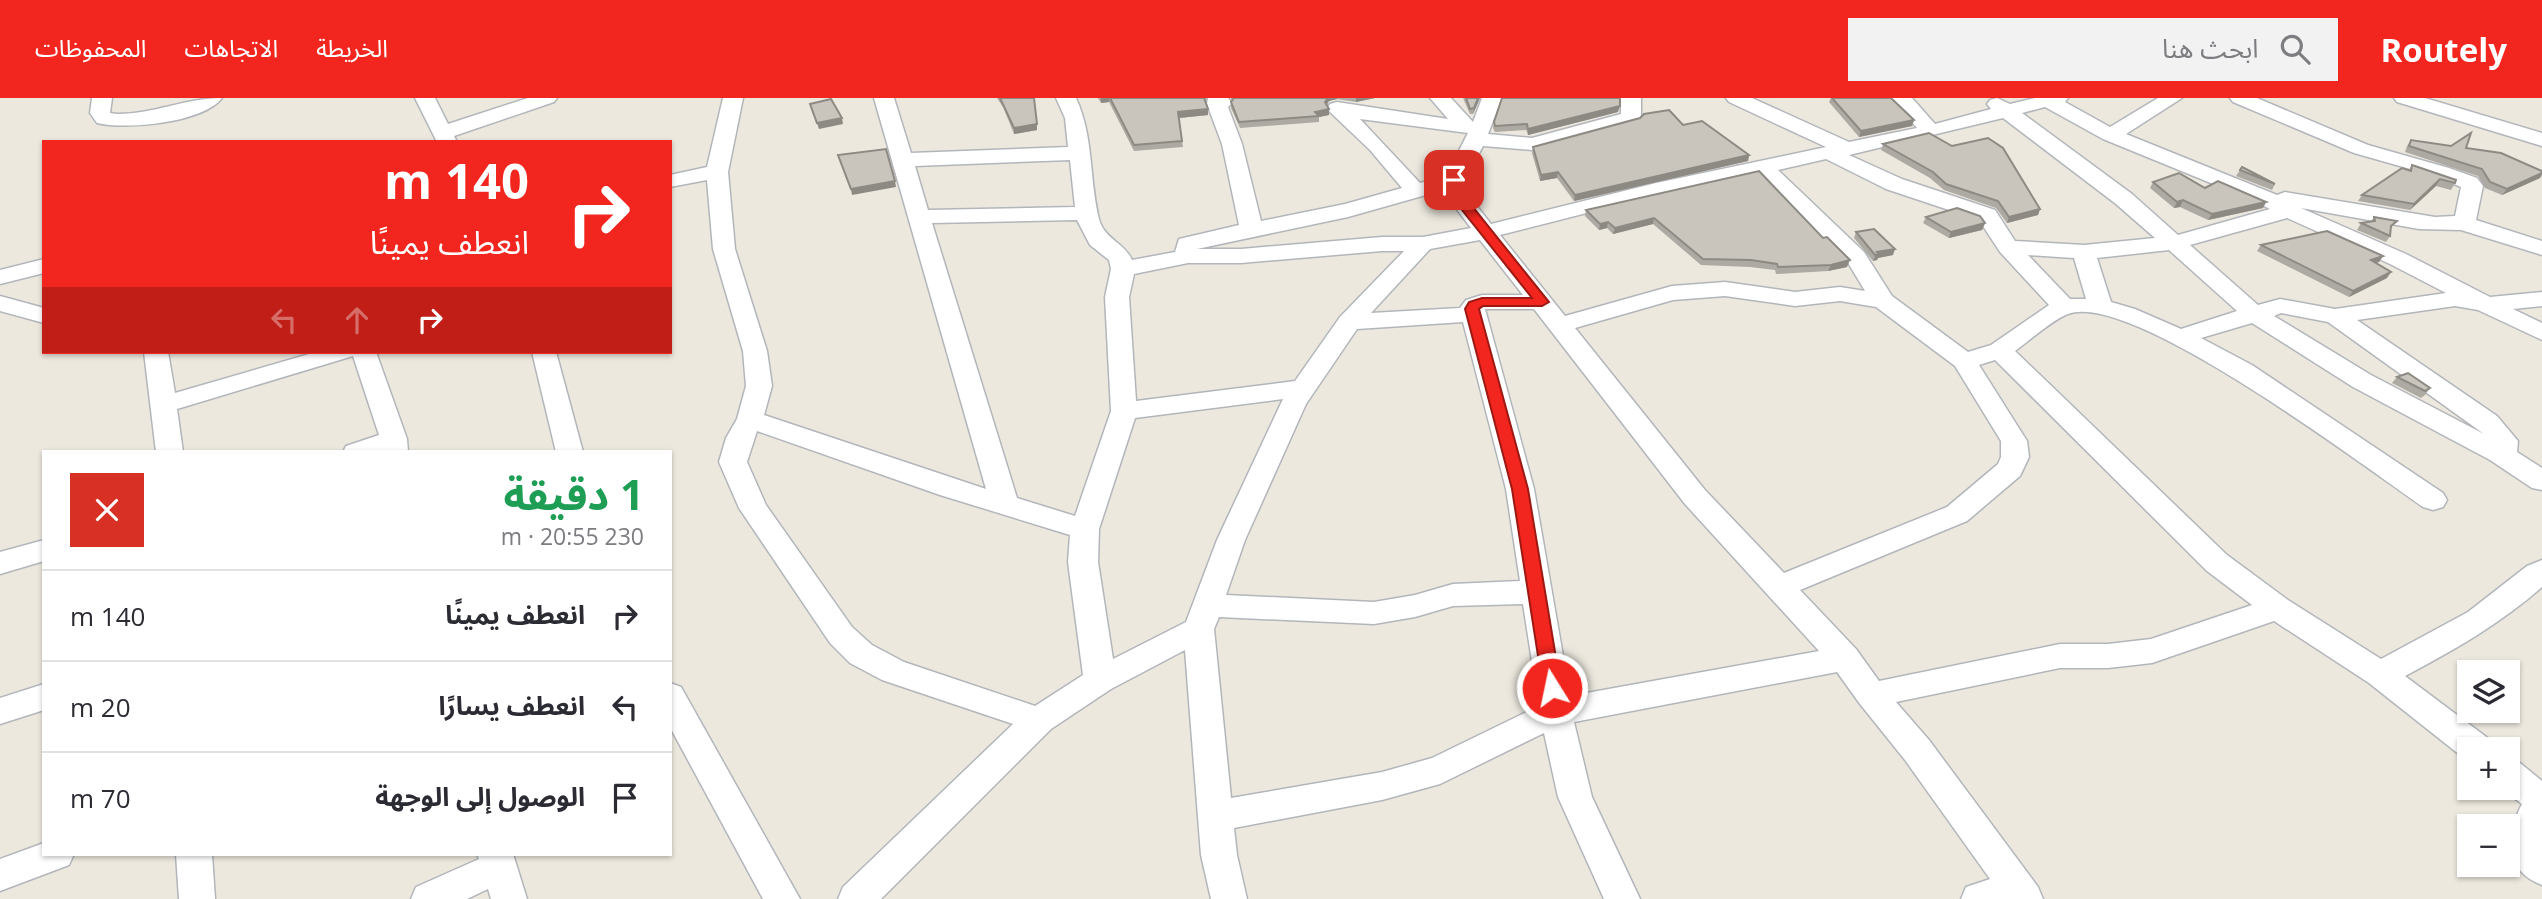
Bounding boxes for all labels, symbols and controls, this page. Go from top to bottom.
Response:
search box [1848,18,2338,81]
text: Routely [2380,27,2507,72]
text: ابحث هنا [2162,30,2258,66]
icon: search [2276,30,2314,68]
text: المحفوظات [35,31,146,64]
text: الاتجاهات [184,31,278,64]
text: الخريطة [316,31,388,64]
text: 140 m [384,147,529,213]
pin [1424,150,1484,210]
icon: arrive [1435,161,1473,199]
icon: right [553,168,644,259]
text: انعطف يمينًا [370,220,529,263]
icon: left [265,301,303,339]
icon: ahead [338,301,376,339]
icon: right [411,301,449,339]
text: 1 دقيقة [503,465,644,522]
button: close [70,473,144,547]
text: 230 m · 20:55 [501,520,644,552]
text: انعطف يمينًا [445,596,585,632]
icon: right [606,597,644,635]
text: 140 m [70,598,145,634]
position arrow [1515,651,1589,725]
map controls [2457,660,2520,877]
button: layers [2457,660,2520,723]
text: انعطف يسارًا [439,687,585,723]
icon: left [606,688,644,726]
text: 20 m [70,689,131,725]
button: + [2457,737,2520,800]
text: الوصول إلى الوجهة [375,778,585,814]
icon: arrive [606,779,644,817]
text: 70 m [70,780,131,816]
button: − [2457,814,2520,877]

